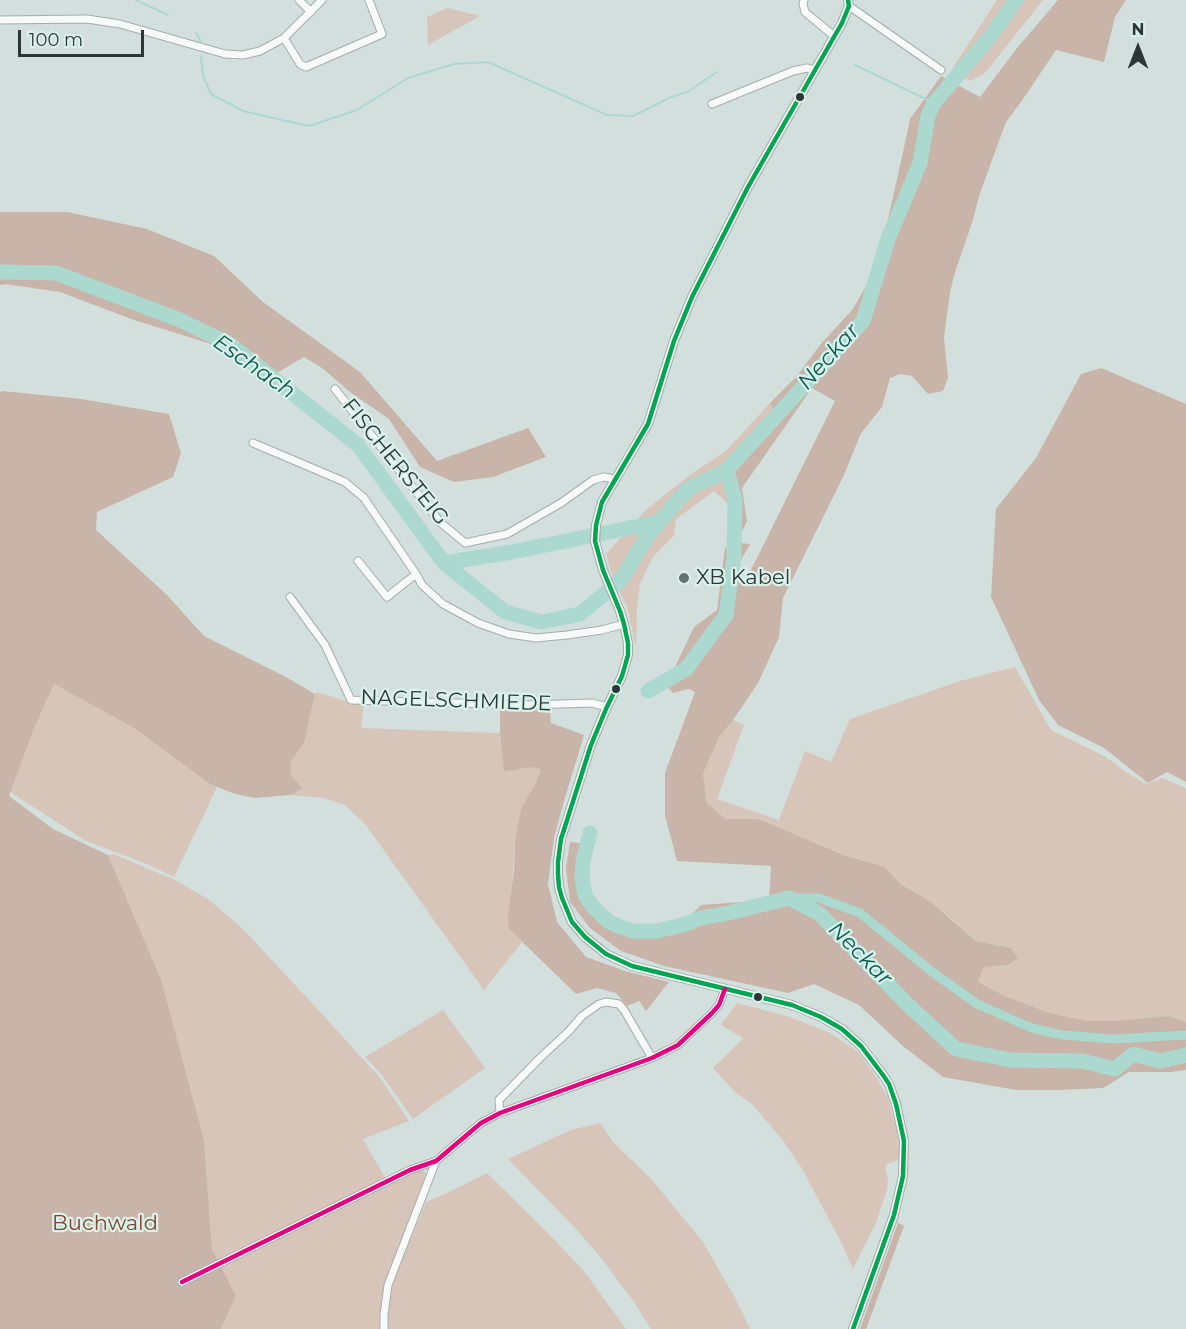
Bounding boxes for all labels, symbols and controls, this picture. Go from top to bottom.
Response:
scale bar [21,18,147,56]
north arrow [1108,18,1168,78]
text: N [1132,20,1144,39]
text: 100 m [29,29,83,51]
unlabelled marker [794,91,806,103]
water label: Neckar [793,319,865,395]
water label: Eschach [208,329,300,405]
street label: FISCHERSTEIG [336,394,454,530]
place label: XB Kabel [696,565,790,591]
marker: XB Kabel [677,571,691,585]
unlabelled marker [610,683,622,695]
street label: NAGELSCHMIEDE [360,685,552,717]
water label: Neckar [822,916,898,992]
unlabelled marker [752,991,764,1003]
park label: Buchwald [52,1211,158,1237]

